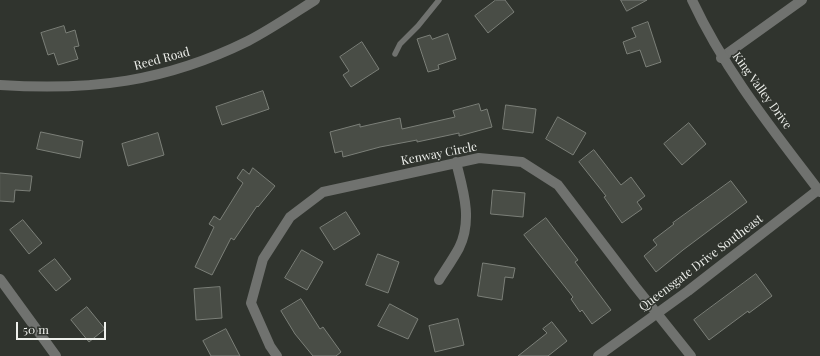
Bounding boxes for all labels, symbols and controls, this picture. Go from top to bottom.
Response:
street label: Reed Road [133,45,191,73]
street label: King Valley Drive [729,50,795,132]
street label: Kenway Circle [400,140,478,168]
street label: Queensgate Drive Southeast [636,212,766,314]
scale bar [18,314,108,340]
text: 50 m [23,321,49,337]

